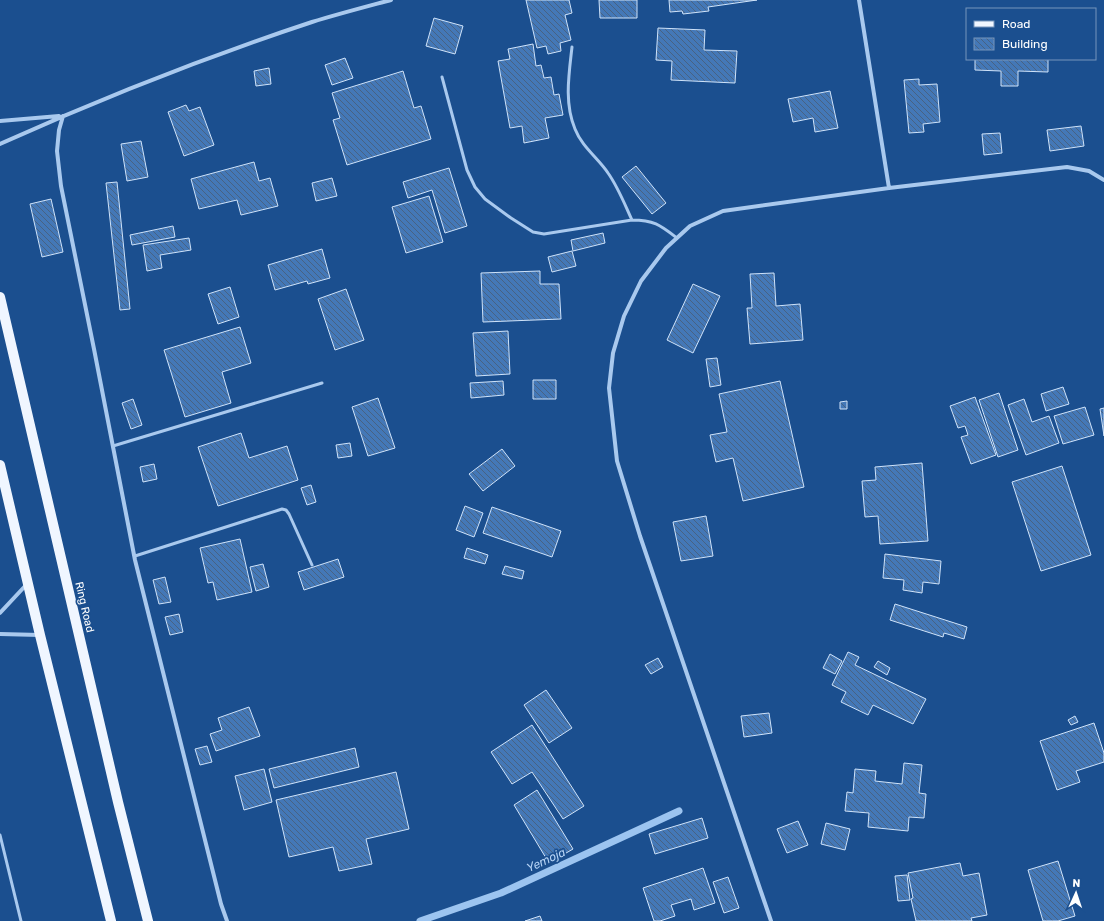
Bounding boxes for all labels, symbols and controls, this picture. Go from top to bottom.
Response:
legend [966,8,1096,60]
text: Road [1002,17,1030,31]
text: Building [1002,37,1048,51]
street label: Ring Road [72,580,97,634]
water label: Yemoja [524,845,568,875]
north arrow [1056,873,1096,913]
text: N [1072,877,1081,890]

